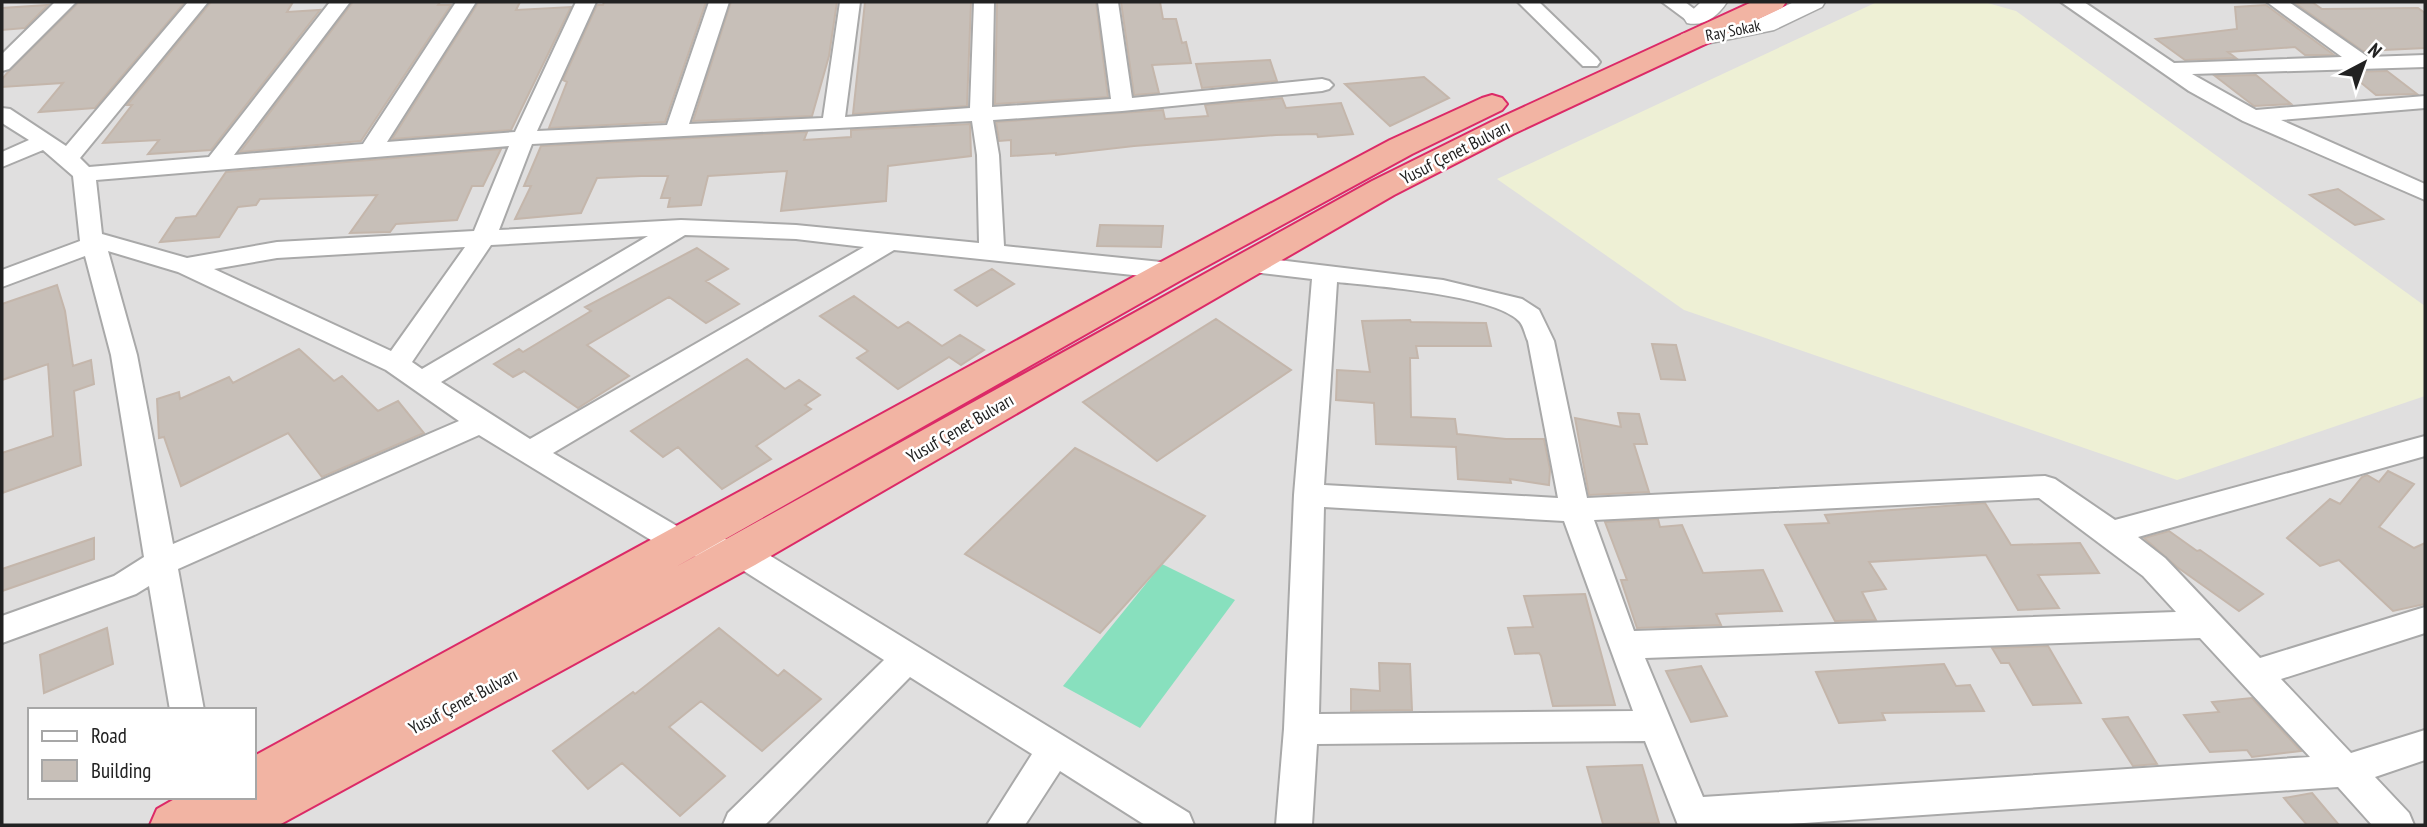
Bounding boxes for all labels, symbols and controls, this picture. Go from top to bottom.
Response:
street label: Ray Sokak [1704,15,1763,45]
north arrow [2329,28,2399,98]
text: N [2363,38,2387,63]
street label: Yusuf Çenet Bulvarı [1396,114,1514,190]
street label: Yusuf Çenet Bulvarı [902,388,1018,468]
street label: Yusuf Çenet Bulvarı [405,663,521,739]
legend [28,708,256,799]
text: Road [91,722,127,749]
text: Building [91,757,151,784]

